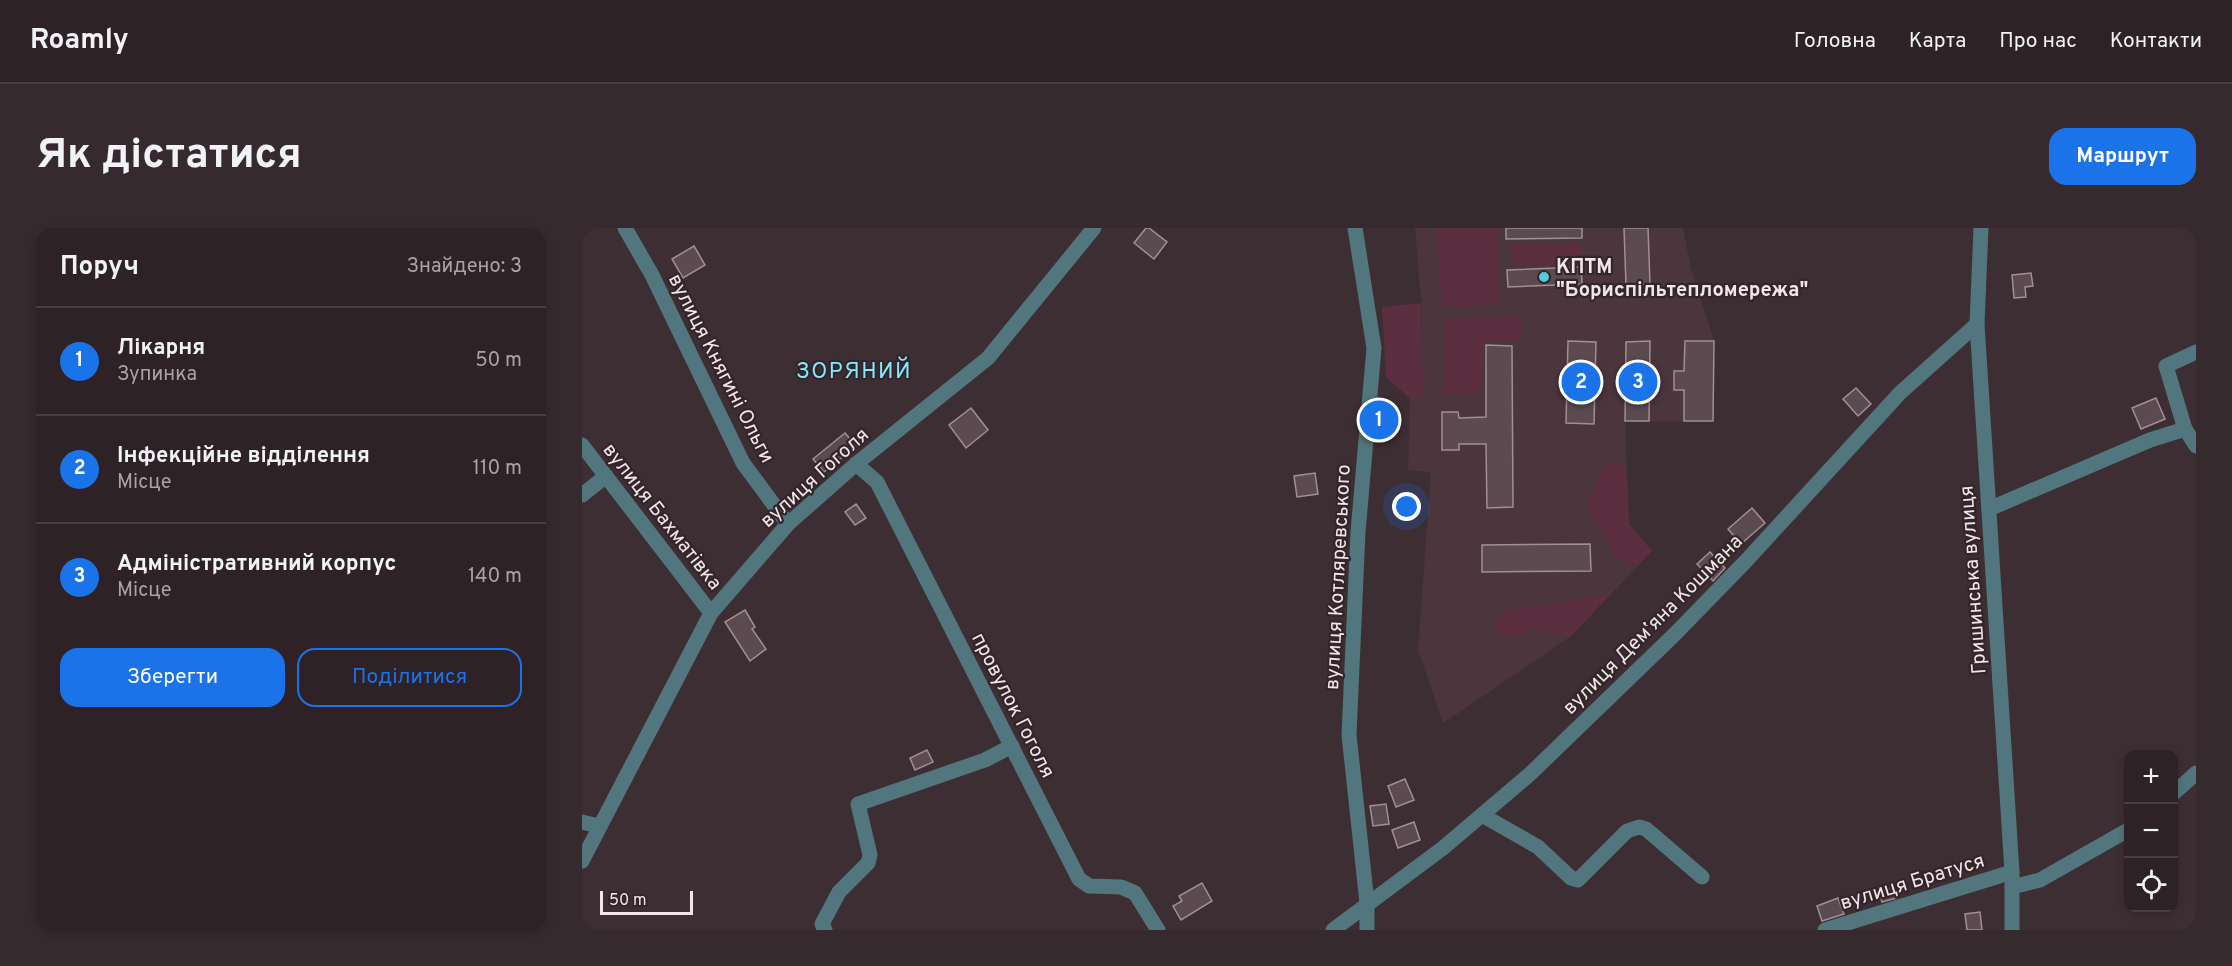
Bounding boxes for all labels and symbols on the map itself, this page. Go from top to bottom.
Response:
place label: КПТМ "Бориспільтепломережа" [1556,255,1808,304]
street label: вулиця Княгині Ольги [661,270,779,468]
marker: КПТМ "Бориспільтепломережа" [1537,270,1551,284]
district label: ЗОРЯНИЙ [796,356,912,386]
pin: 2 [1562,360,1600,404]
pin: 3 [1618,360,1658,404]
pin: 1 [1360,398,1398,442]
street label: вулиця Гоголя [756,423,875,534]
street label: вулиця Бахматівка [596,438,727,596]
street label: вулиця Котляревського [1320,464,1358,691]
street label: Гришинська вулиця [1954,485,1994,675]
your location [1392,492,1421,521]
street label: вулиця Демʼяна Кошмана [1558,530,1749,721]
street label: провулок Гоголя [964,629,1060,783]
street label: вулиця Братуся [1837,849,1988,917]
scale bar [600,888,693,916]

